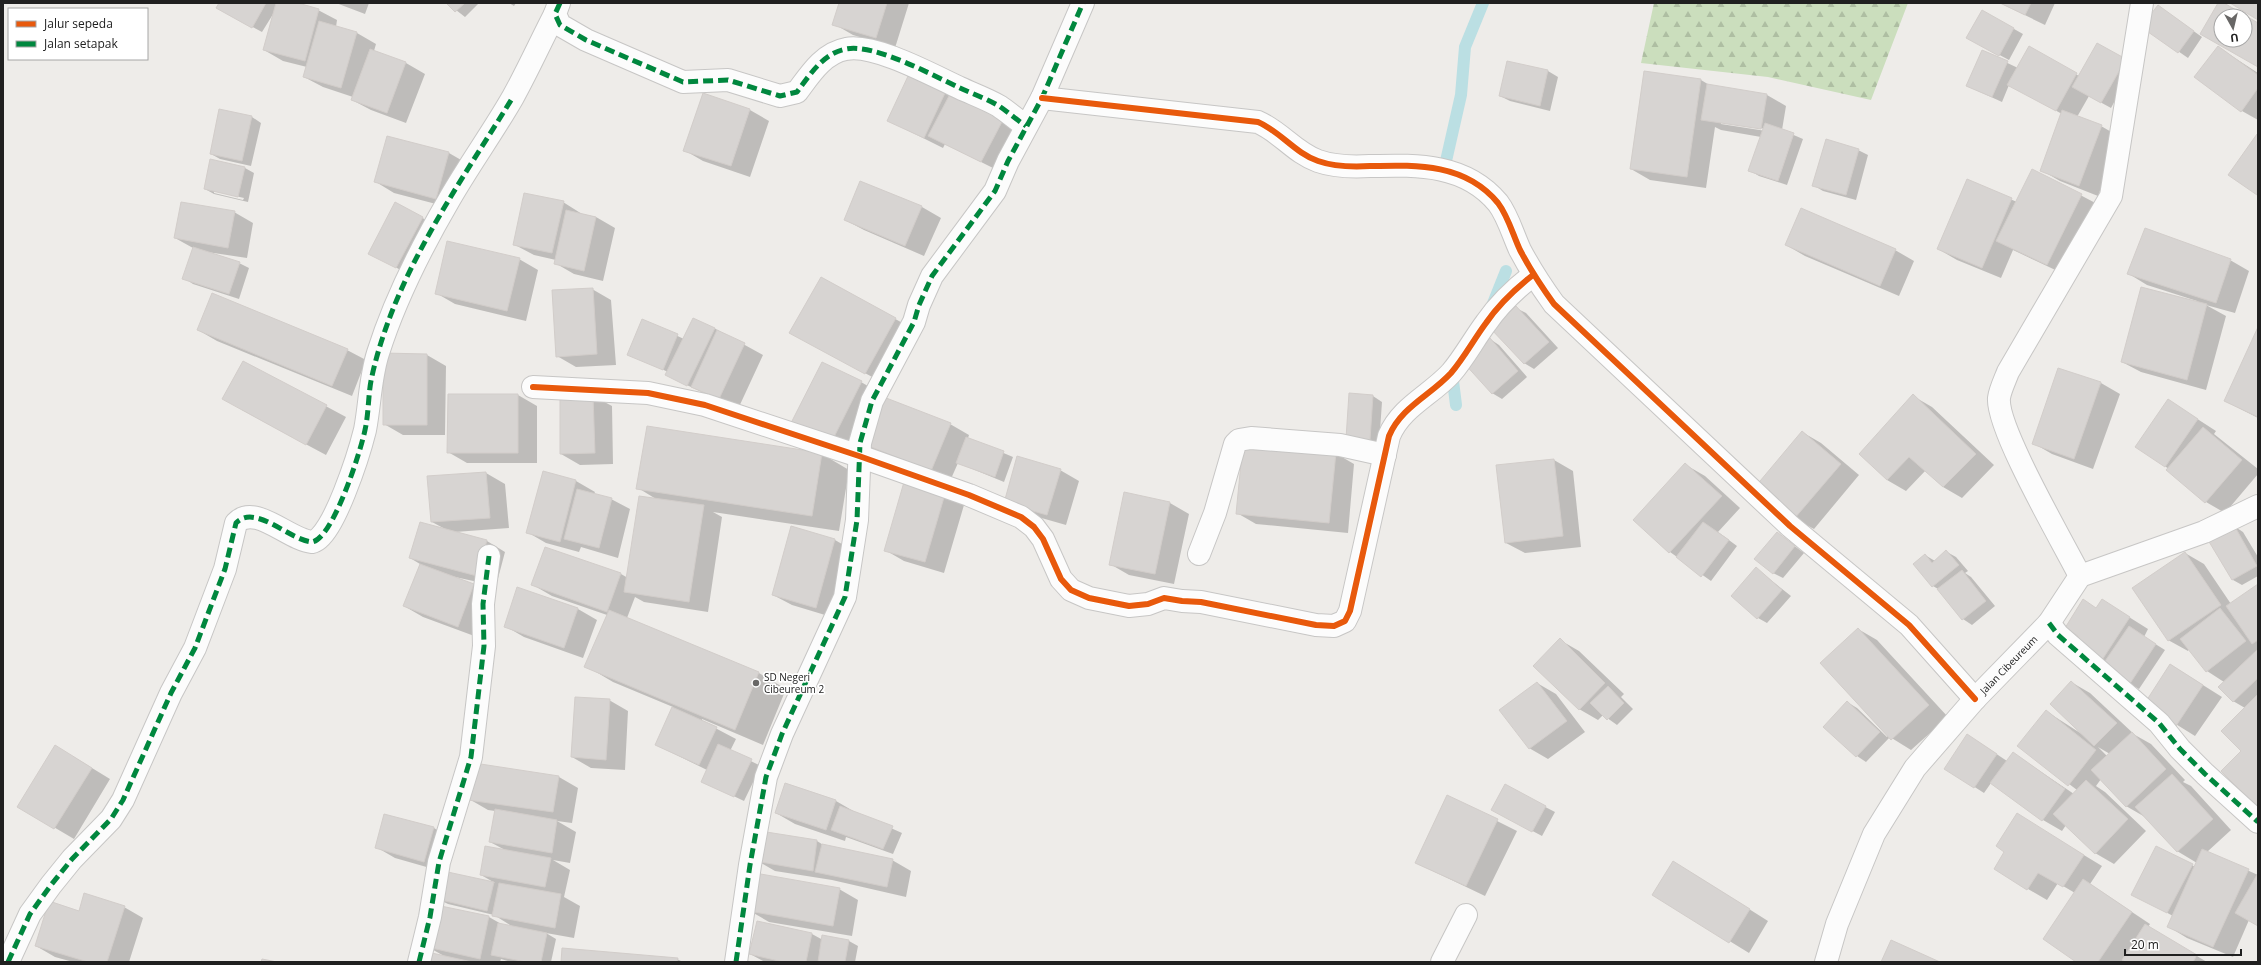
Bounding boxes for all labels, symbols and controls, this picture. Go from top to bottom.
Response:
legend [8,8,148,60]
north arrow [2213,8,2253,48]
text: Jalur sepeda [43,15,113,32]
text: U [2229,30,2240,46]
text: Jalan setapak [43,35,118,52]
street label: Jalan Cibeureum [1976,632,2040,698]
place label: SD Negeri Cibeureum 2 [764,670,824,696]
marker: SD Negeri Cibeureum 2 [751,678,761,688]
scale bar [2125,931,2241,957]
text: 20 m [2131,936,2159,953]

